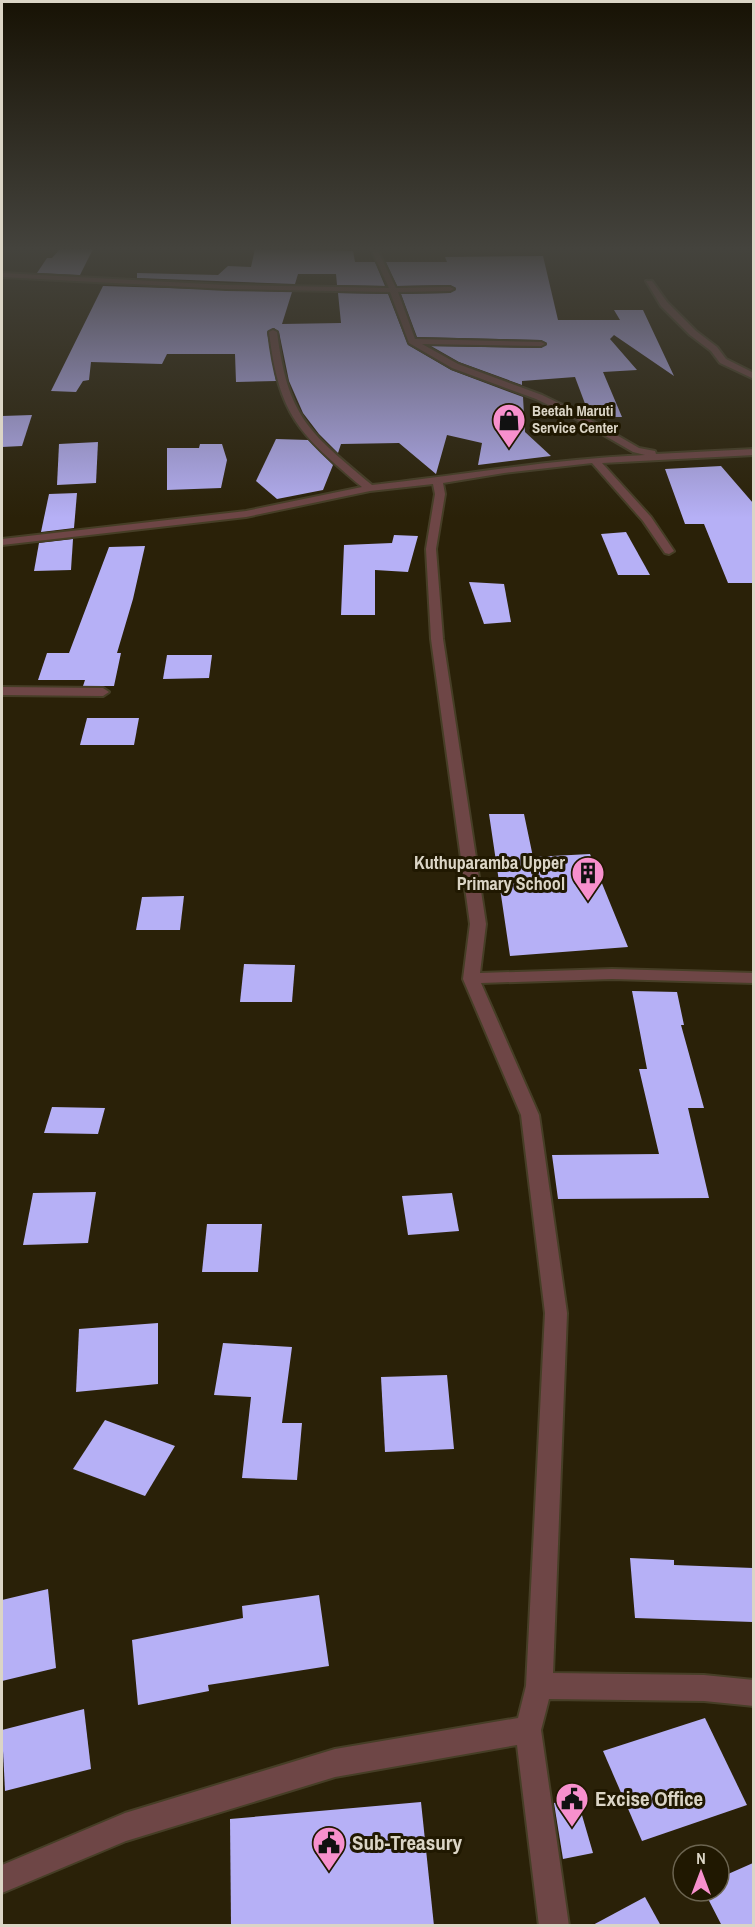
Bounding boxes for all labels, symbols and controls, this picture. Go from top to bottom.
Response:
place label: Beetah Maruti Service Center [532,400,618,438]
shop icon: Beetah Maruti Service Center [491,402,527,449]
place label: Kuthuparamba Upper Primary School [414,850,565,896]
building icon: Kuthuparamba Upper Primary School [570,855,606,902]
public building icon: Excise Office [554,1781,590,1828]
place label: Excise Office [595,1784,703,1813]
public building icon: Sub-Treasury [311,1825,347,1872]
place label: Sub-Treasury [352,1828,462,1857]
north arrow [671,1843,731,1903]
text: N [696,1847,706,1869]

